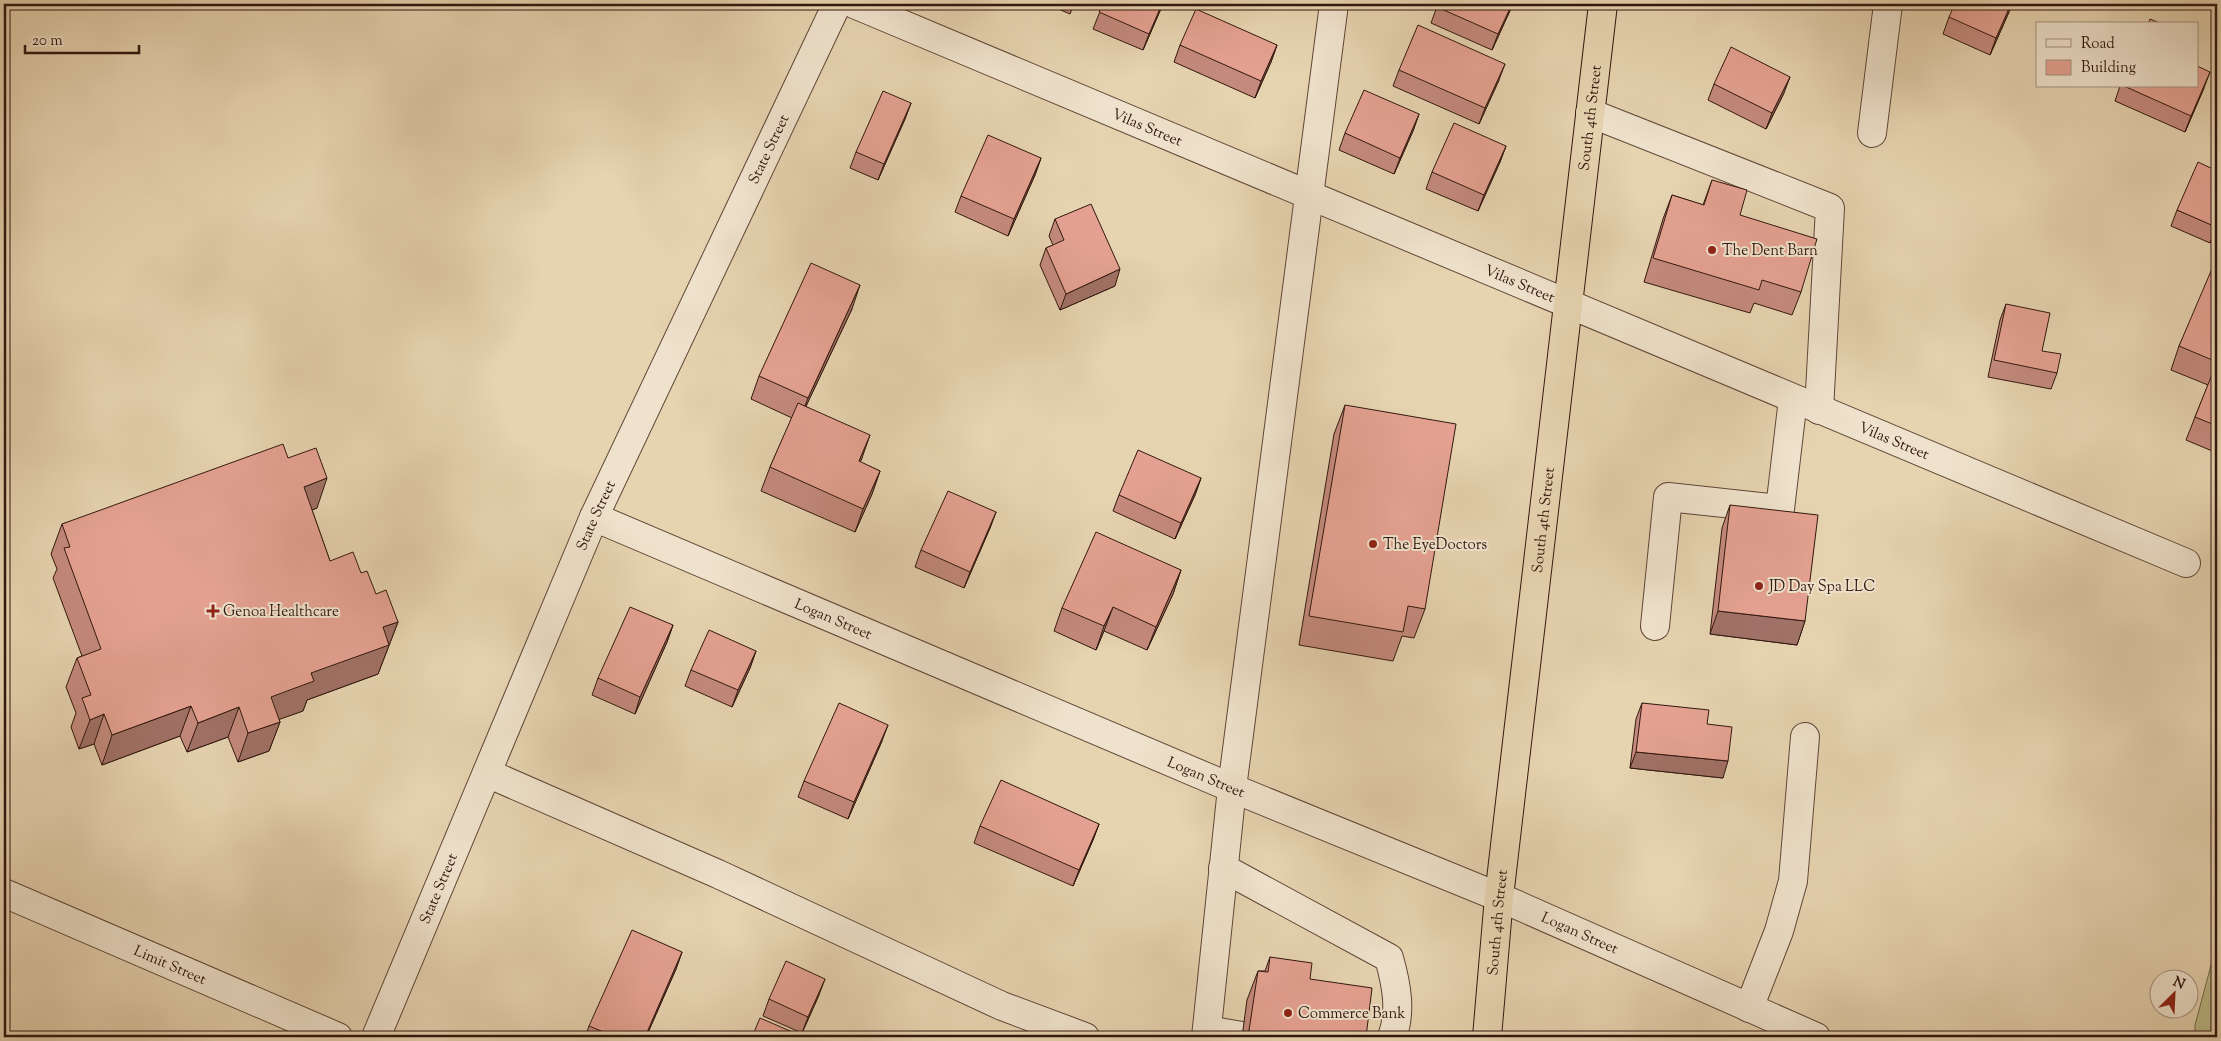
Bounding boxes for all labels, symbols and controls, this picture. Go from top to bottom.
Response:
scale bar [25,22,139,54]
legend [2036,22,2198,88]
text: 20 m [32,31,63,52]
text: Road [2081,34,2115,55]
text: Building [2081,58,2136,79]
street label: South 4th Street [1575,64,1608,172]
street label: Vilas Street [1108,104,1185,153]
street label: State Street [744,111,795,188]
place label: The Dent Barn [1722,241,1818,262]
marker: The Dent Barn [1706,244,1718,256]
street label: Vilas Street [1481,261,1558,309]
street label: Vilas Street [1855,418,1932,466]
street label: South 4th Street [1528,466,1561,574]
street label: State Street [572,477,622,554]
place label: The EyeDoctors [1383,535,1487,556]
marker: The EyeDoctors [1367,538,1379,550]
place label: JD Day Spa LLC [1768,577,1875,598]
marker: JD Day Spa LLC [1753,580,1765,592]
street label: Logan Street [791,594,875,646]
place label: Genoa Healthcare [223,602,339,623]
marker: Genoa Healthcare [207,605,219,617]
street label: Logan Street [1163,753,1247,804]
street label: State Street [415,850,464,928]
street label: South 4th Street [1483,868,1514,976]
street label: Logan Street [1537,908,1621,960]
street label: Limit Street [130,941,209,991]
north arrow [2148,968,2198,1018]
text: N [2169,973,2188,995]
place label: Commerce Bank [1298,1004,1406,1025]
marker: Commerce Bank [1282,1007,1294,1019]

